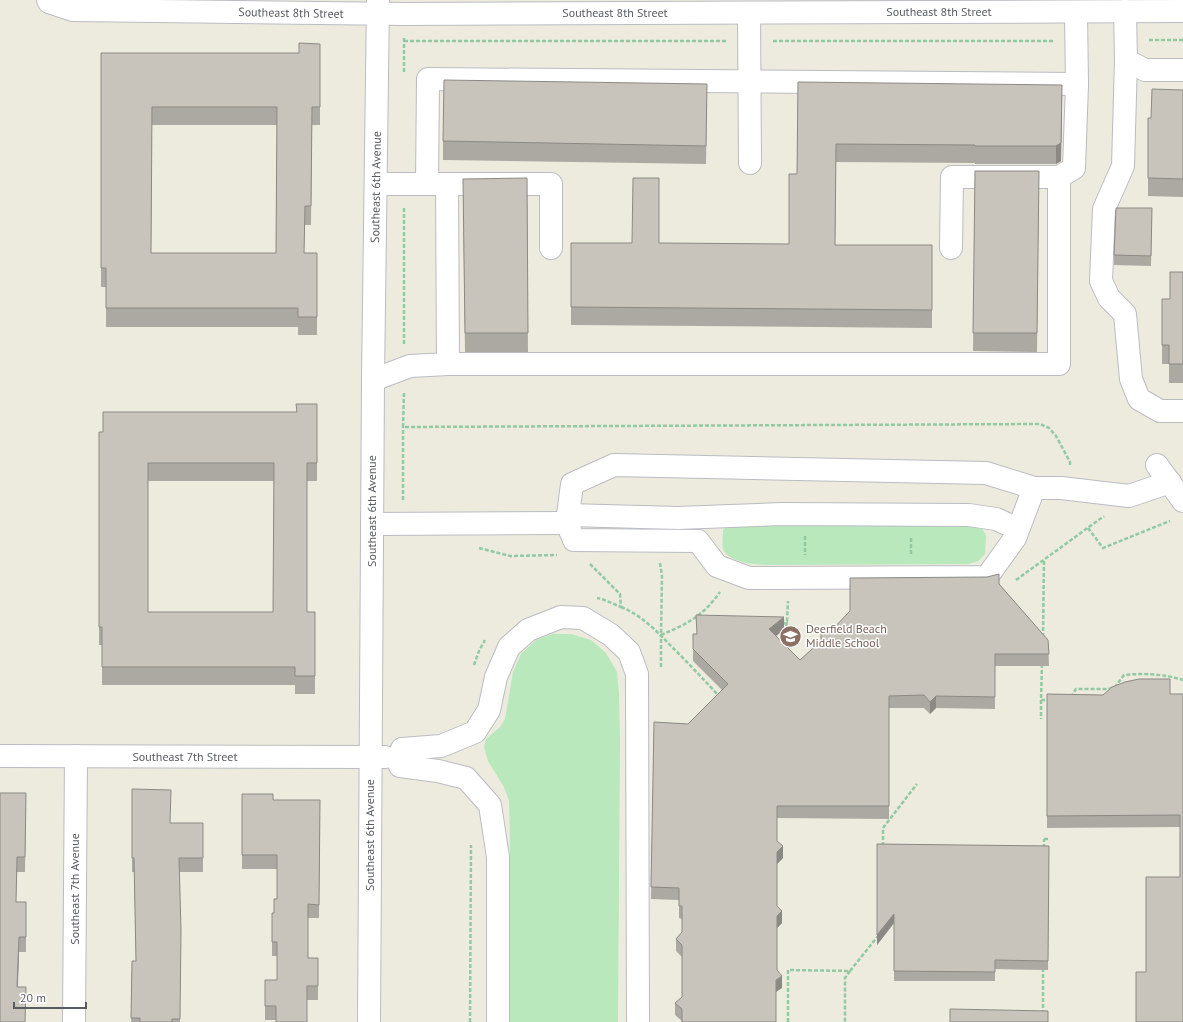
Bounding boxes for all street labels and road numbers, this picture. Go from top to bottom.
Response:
street label: Southeast 8th Street [238,4,344,21]
street label: Southeast 8th Street [886,4,992,19]
street label: Southeast 8th Street [562,5,668,20]
street label: Southeast 6th Avenue [367,131,384,243]
street label: Southeast 6th Avenue [364,455,379,567]
street label: Southeast 7th Street [132,749,238,764]
street label: Southeast 6th Avenue [362,779,377,891]
street label: Southeast 7th Avenue [67,833,82,945]

